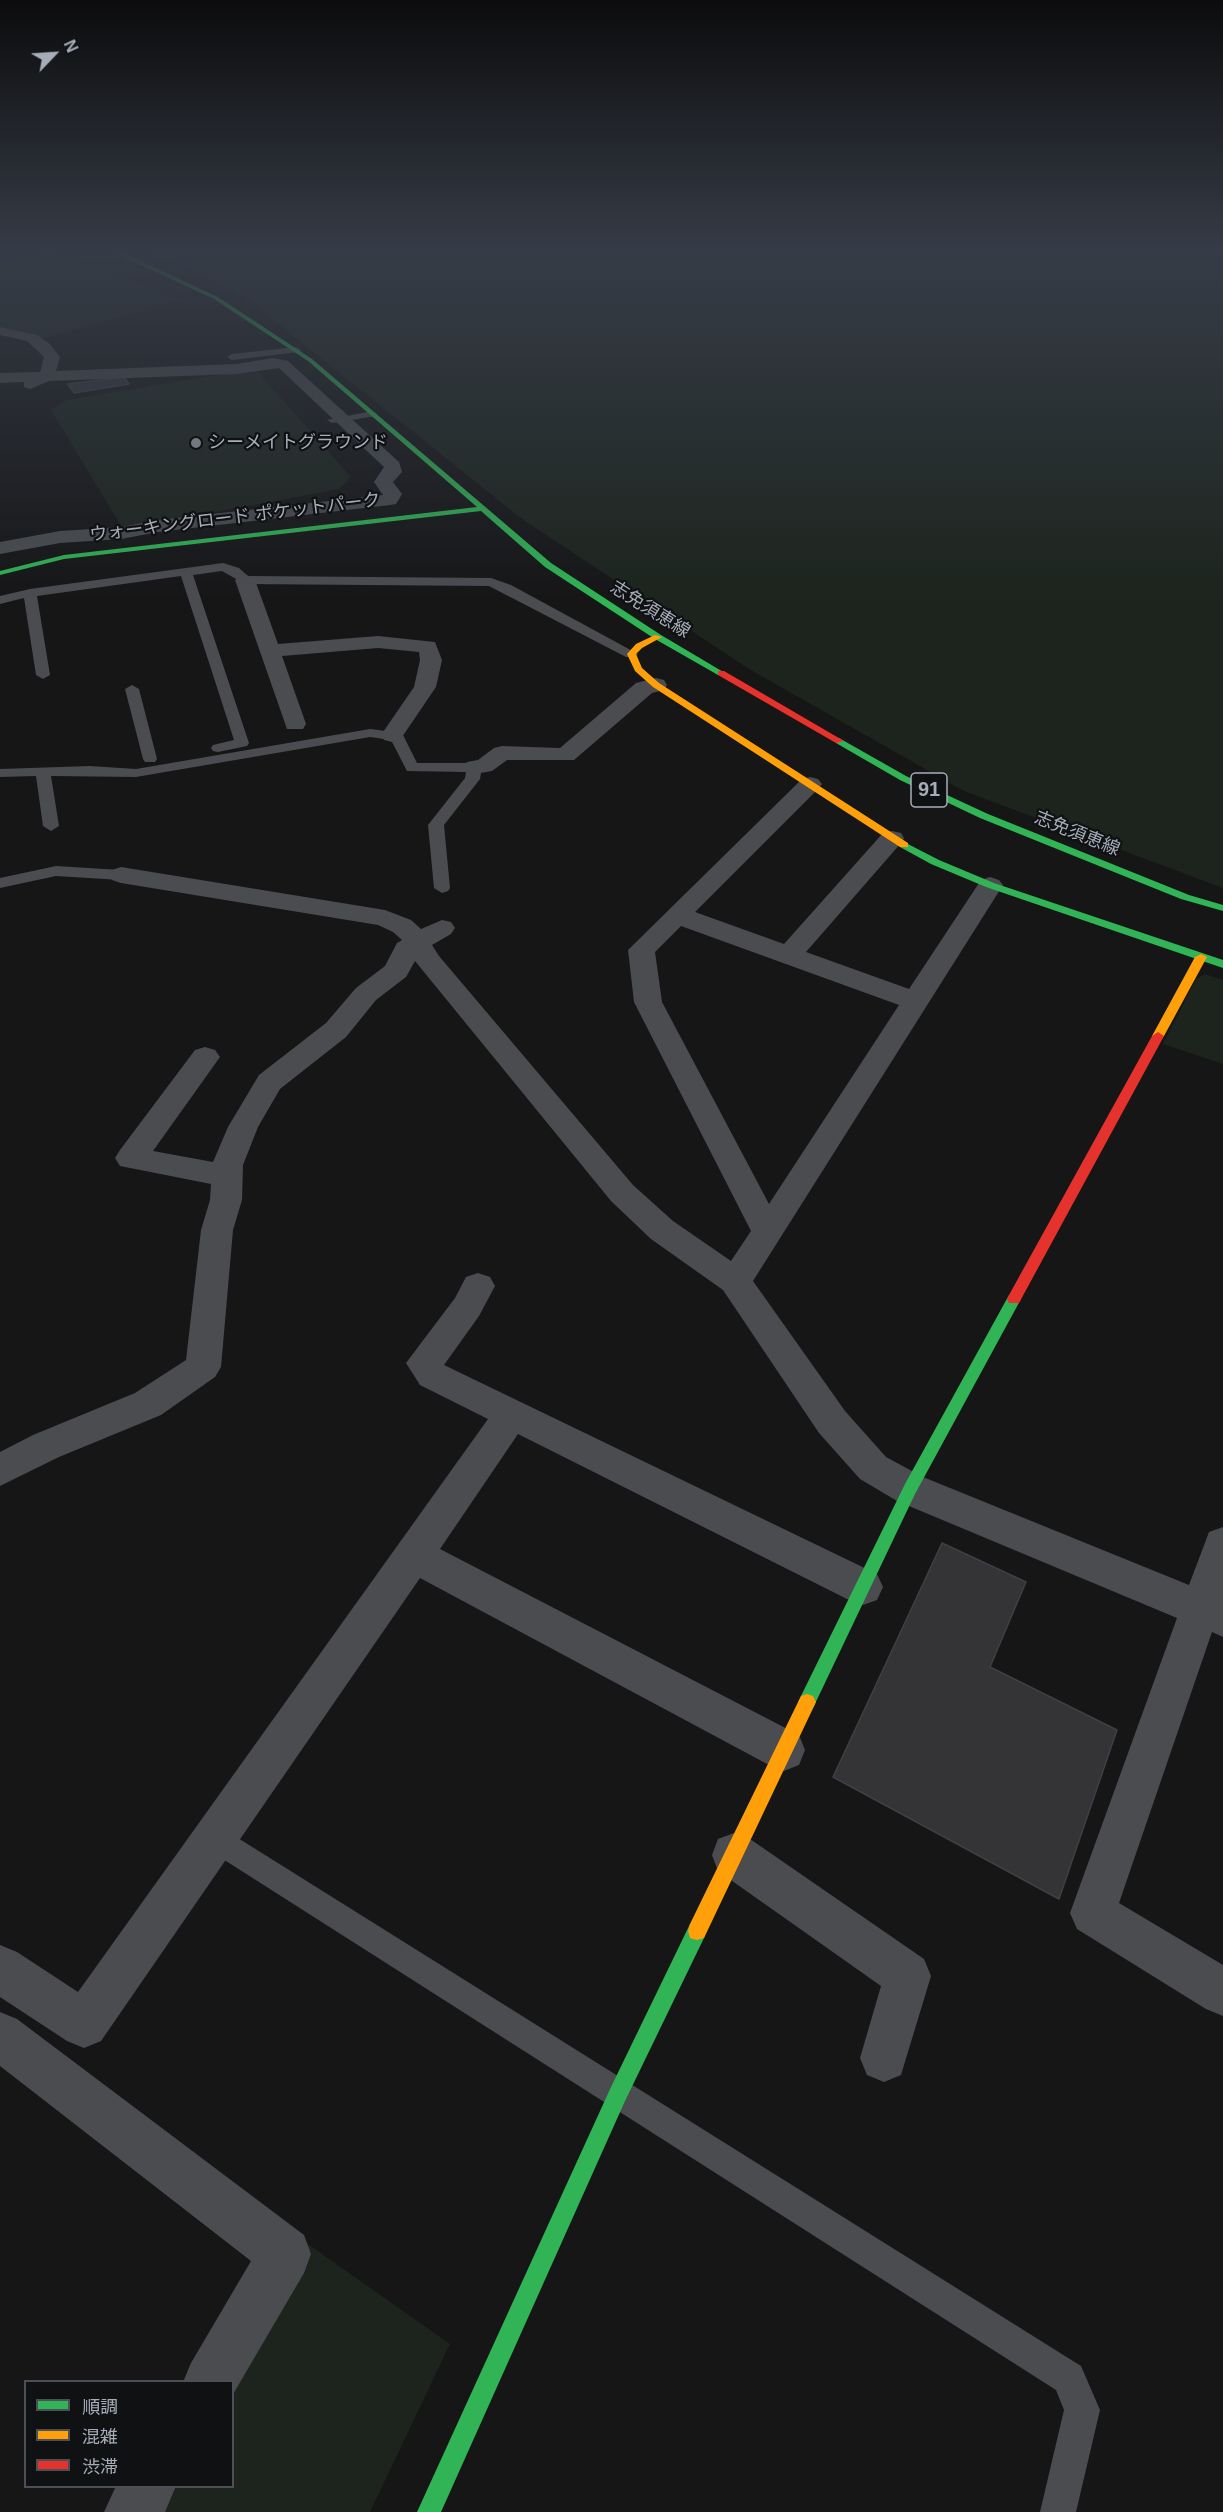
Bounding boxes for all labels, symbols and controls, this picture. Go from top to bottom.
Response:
north arrow [24,24,84,84]
text: N [61,37,81,55]
place label: シーメイトグラウンド [208,432,388,454]
marker: シーメイトグラウンド [189,436,203,450]
street label: ウォーキングロード ポケットパーク [88,489,382,547]
street label: 志免須恵線 [606,577,694,643]
road number: 91 [911,773,947,807]
street label: 志免須恵線 [1031,807,1123,861]
legend [24,2380,234,2488]
text: 順調 [82,2397,118,2417]
text: 混雑 [82,2427,118,2447]
text: 渋滞 [82,2457,118,2477]

